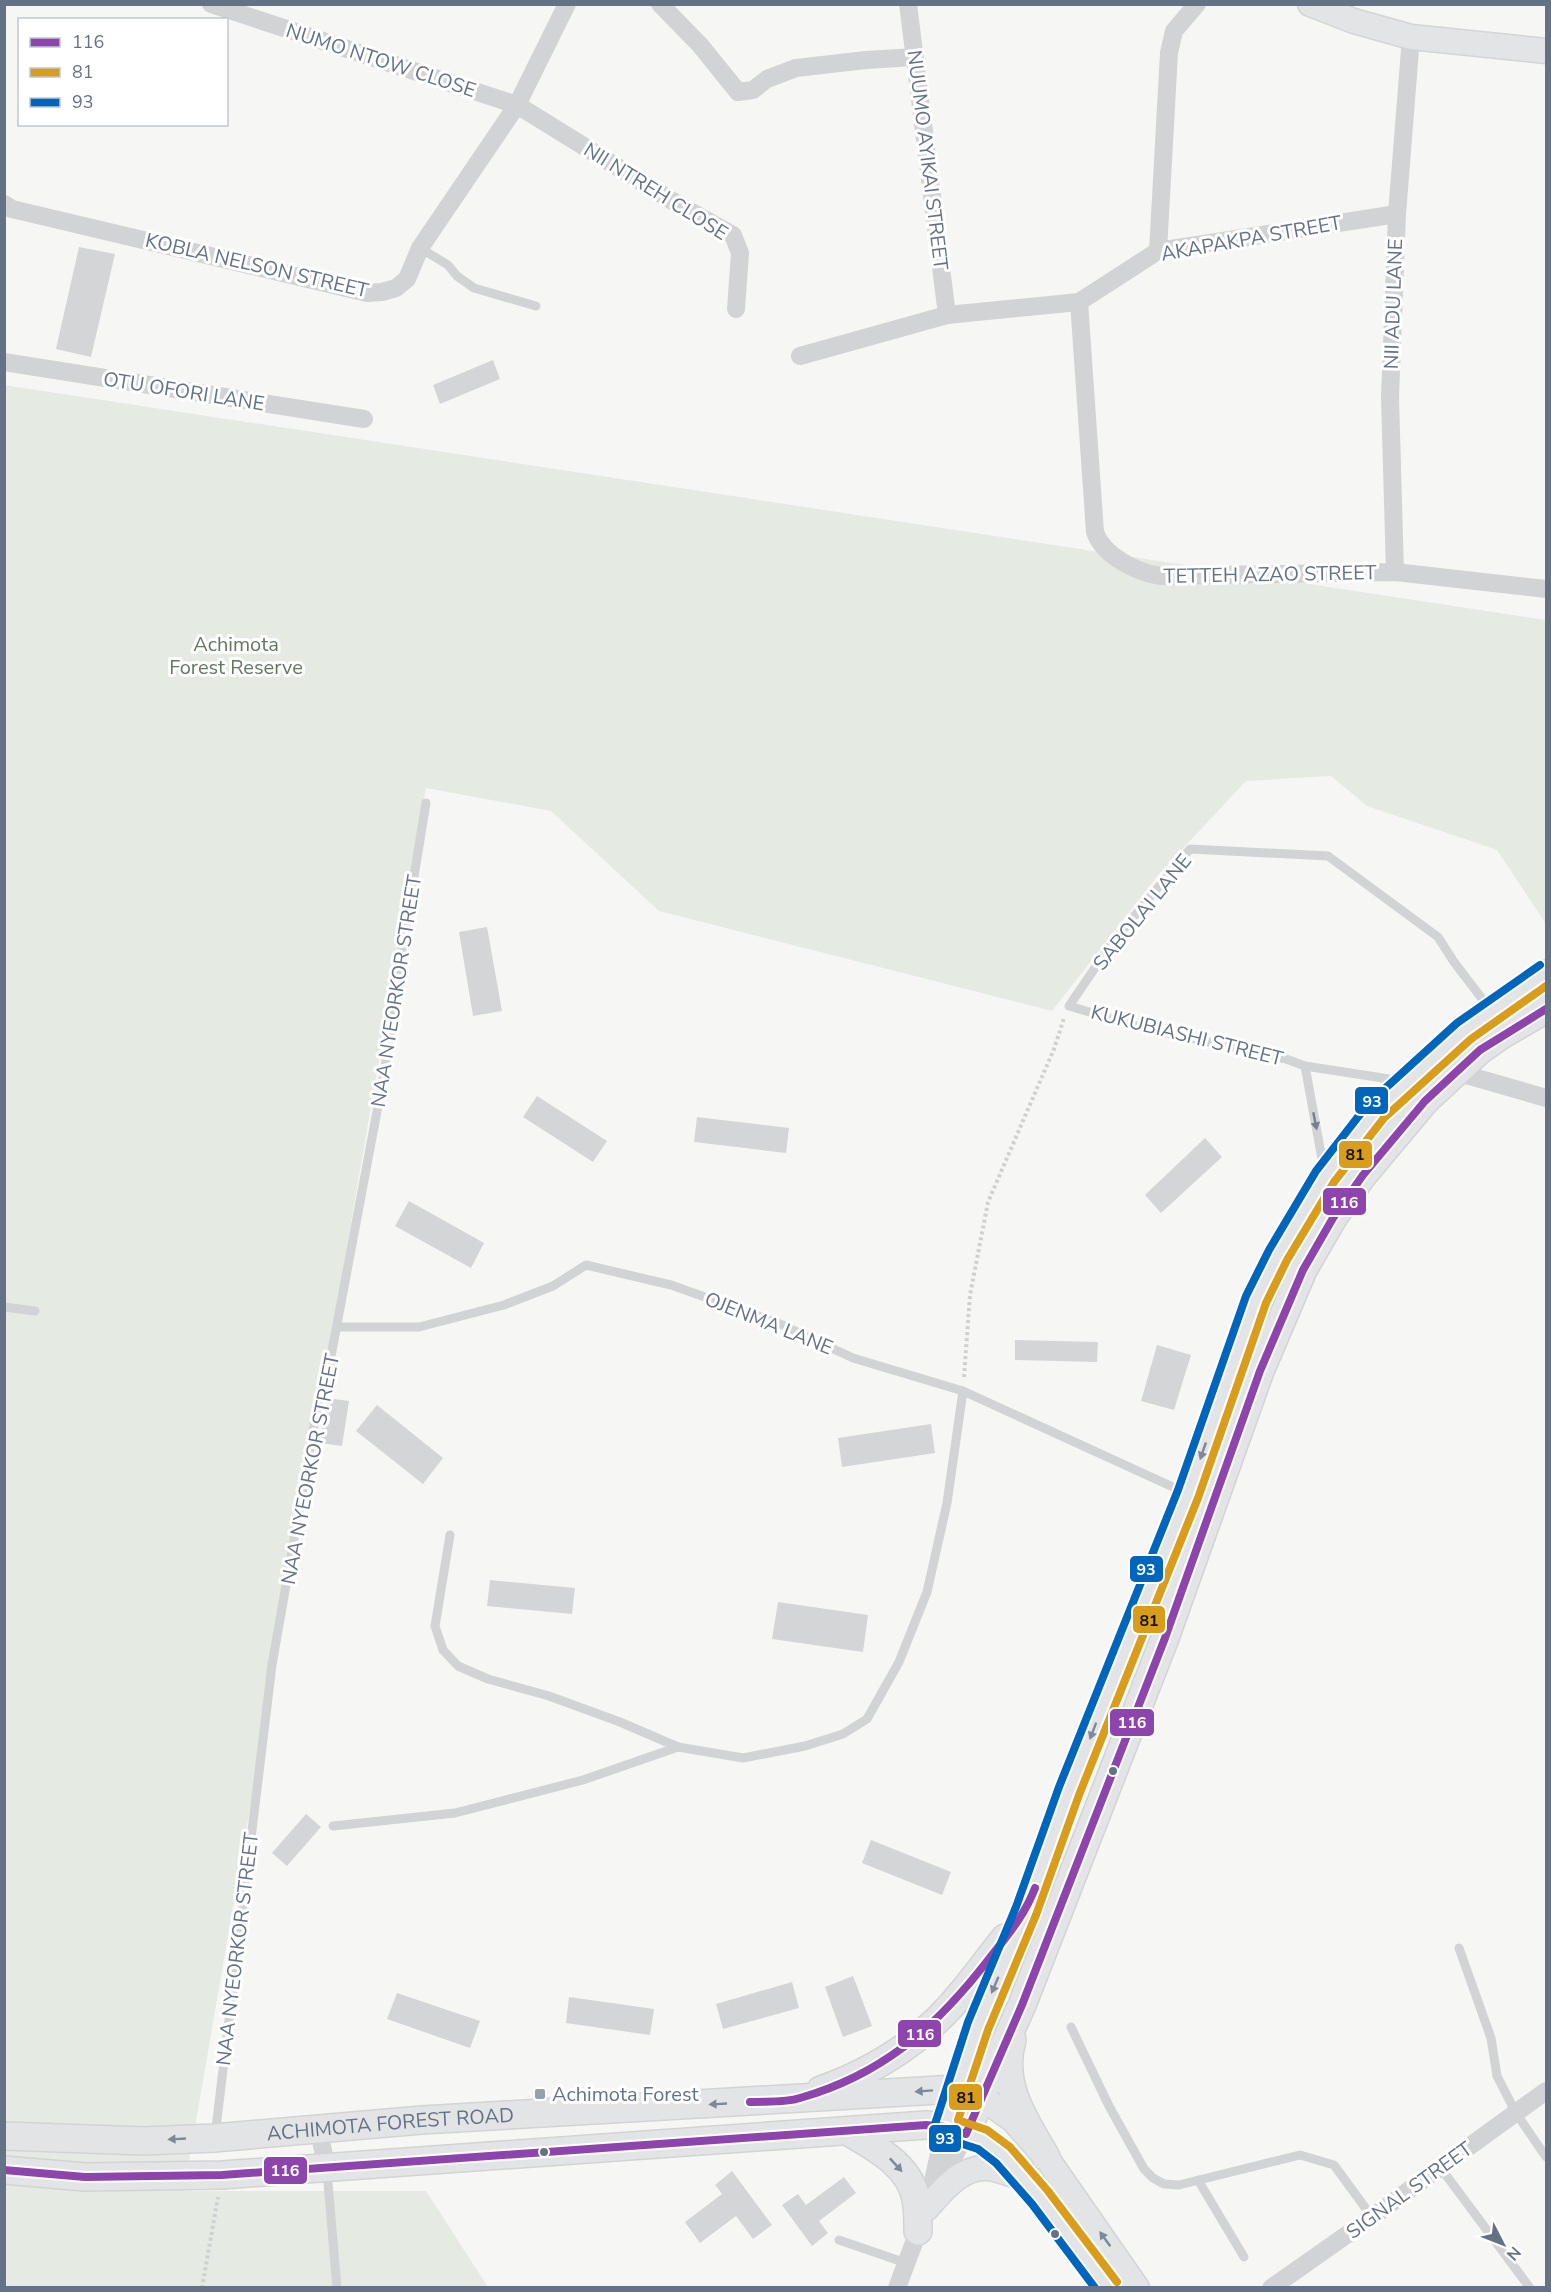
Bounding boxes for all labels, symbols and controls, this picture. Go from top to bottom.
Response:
street label: NUMO NTOW CLOSE [283,17,479,104]
legend [18,18,228,126]
text: 116 [72,30,104,54]
street label: NUUMO AYIKAI STREET [901,49,954,272]
text: 81 [72,60,94,84]
text: 93 [72,90,94,114]
street label: NII NTREH CLOSE [578,136,733,247]
street label: AKAPAKPA STREET [1159,209,1343,268]
street label: KOBLA NELSON STREET [143,227,371,304]
street label: NII ADU LANE [1378,238,1409,370]
street label: OTU OFORI LANE [101,365,266,418]
street label: TETTEH AZAO STREET [1163,559,1377,590]
park label: Achimota Forest Reserve [169,631,303,681]
street label: SABOLAI LANE [1087,848,1198,976]
street label: NAA NYEORKOR STREET [365,873,428,1109]
street label: KUKUBIASHI STREET [1088,999,1286,1072]
line badge: 93 [1354,1086,1389,1115]
text: 93 [1362,1091,1382,1113]
one-way arrow [1311,1112,1320,1131]
line badge: 81 [1338,1140,1373,1169]
text: 81 [1345,1144,1365,1166]
line badge: 116 [1322,1187,1367,1216]
text: 116 [1330,1192,1358,1214]
street label: OJENMA LANE [701,1285,837,1361]
street label: NAA NYEORKOR STREET [275,1351,346,1587]
one-way arrow [1197,1443,1207,1461]
line badge: 93 [1129,1555,1164,1583]
text: 93 [1136,1559,1156,1581]
line badge: 81 [1132,1605,1166,1634]
text: 81 [1139,1610,1159,1632]
line badge: 116 [1109,1708,1155,1737]
text: 116 [1118,1712,1146,1734]
one-way arrow [1088,1722,1098,1740]
unlabelled marker [1107,1765,1119,1777]
street label: NAA NYEORKOR STREET [210,1831,265,2067]
one-way arrow [990,1976,1000,1994]
line badge: 116 [897,2019,942,2048]
text: 116 [906,2024,934,2046]
place label: Achimota Forest [552,2081,700,2108]
line badge: 81 [948,2083,983,2111]
one-way arrow [914,2086,933,2095]
marker: Achimota Forest [533,2087,547,2101]
text: 81 [956,2087,976,2109]
one-way arrow [709,2099,728,2108]
street label: ACHIMOTA FOREST ROAD [266,2102,515,2147]
line badge: 93 [928,2124,962,2153]
text: 93 [935,2128,955,2150]
one-way arrow [167,2135,186,2144]
street label: SIGNAL STREET [1341,2135,1478,2245]
unlabelled marker [538,2146,550,2158]
line badge: 116 [263,2156,308,2185]
one-way arrow [889,2157,902,2172]
text: 116 [271,2160,299,2182]
north arrow [1473,2214,1533,2274]
unlabelled marker [1049,2228,1061,2240]
one-way arrow [1099,2231,1111,2247]
text: N [1501,2242,1526,2265]

